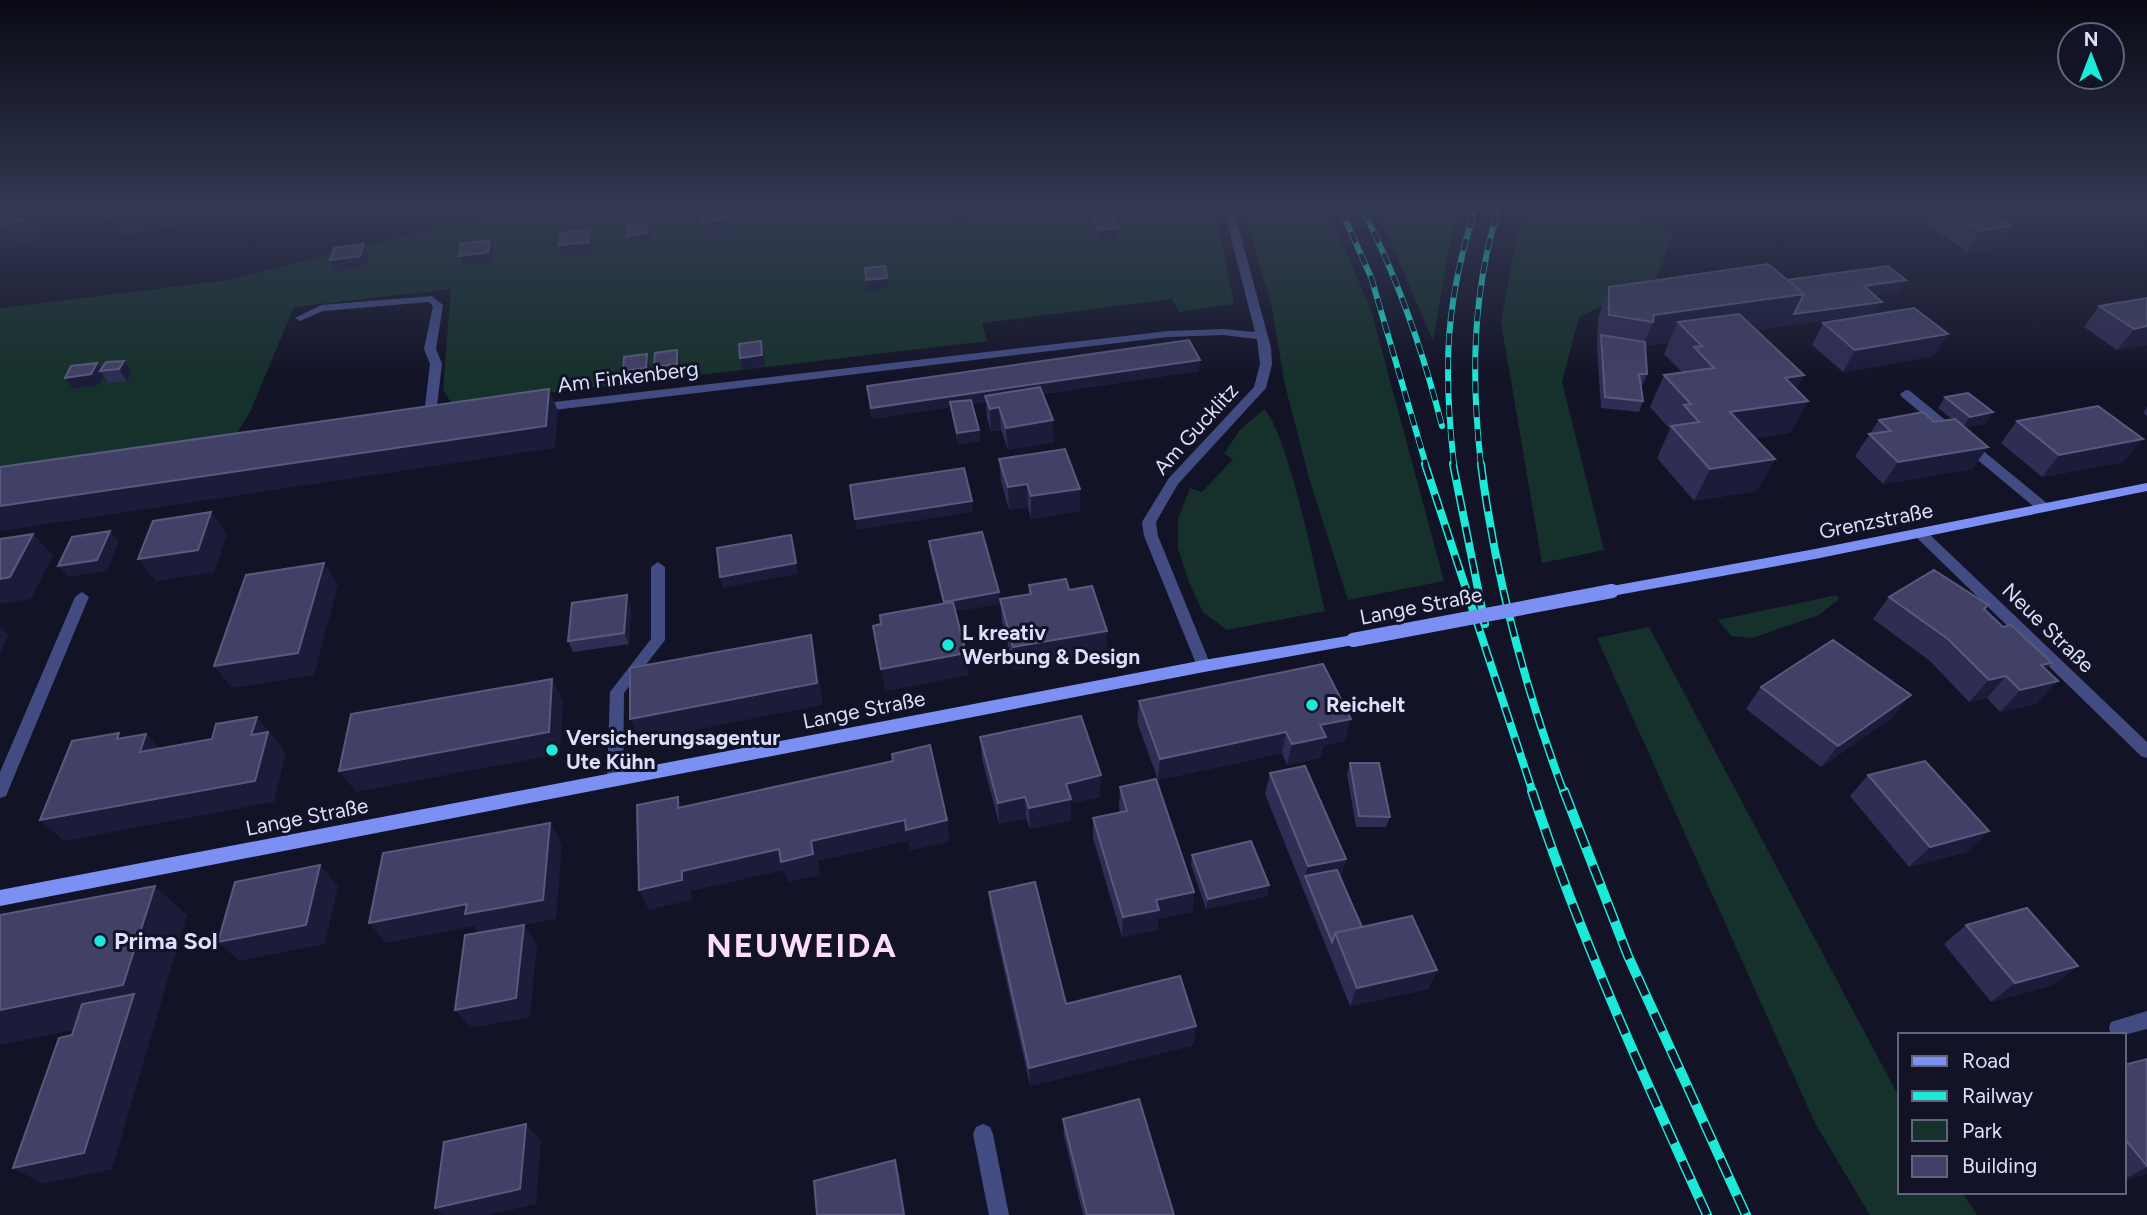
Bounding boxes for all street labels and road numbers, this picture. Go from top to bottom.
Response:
street label: Am Finkenberg [556,355,700,398]
street label: Am Gucklitz [1148,378,1243,479]
street label: Grenzstraße [1817,497,1935,544]
street label: Neue Straße [1997,578,2099,678]
street label: Lange Straße [1358,581,1484,630]
street label: Lange Straße [801,685,927,734]
street label: Lange Straße [244,792,370,841]

